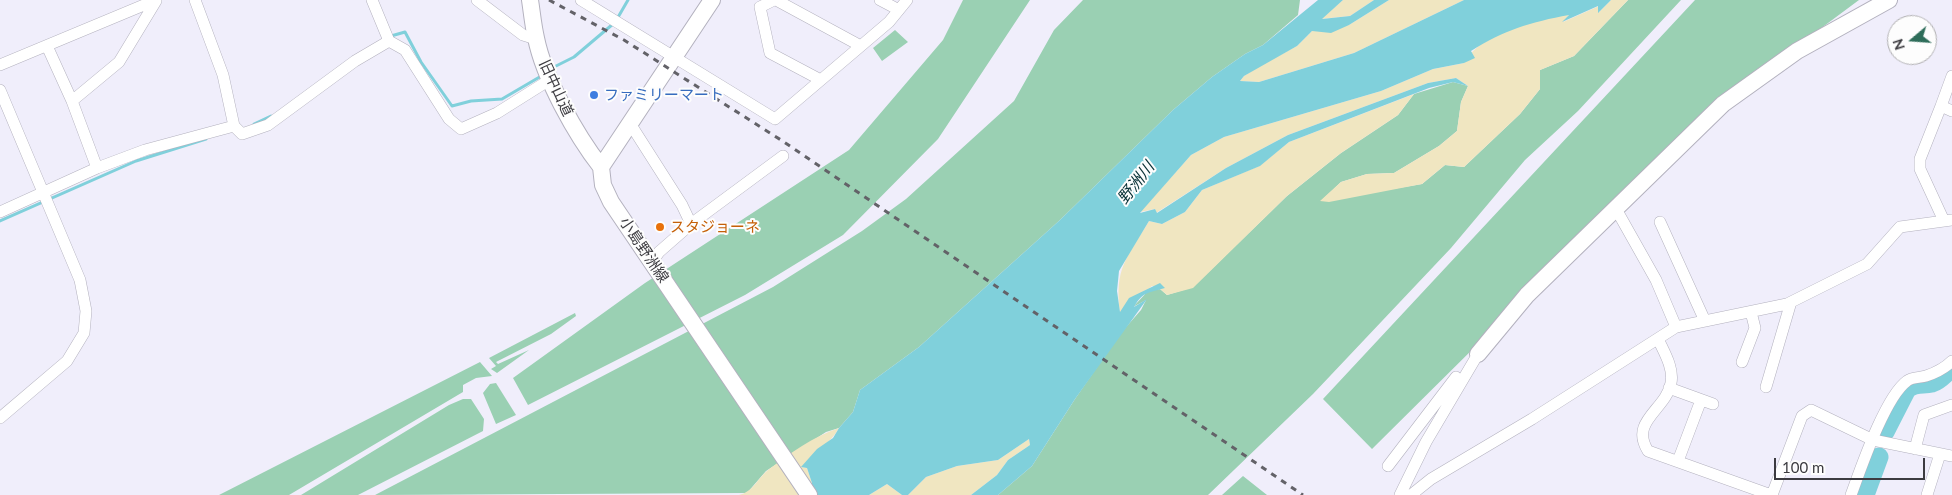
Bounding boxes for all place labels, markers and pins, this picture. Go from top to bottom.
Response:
place label: ファミリーマート [604,86,724,104]
marker: ファミリーマート [588,89,600,101]
place label: スタジョーネ [670,218,760,236]
marker: スタジョーネ [654,221,666,233]

